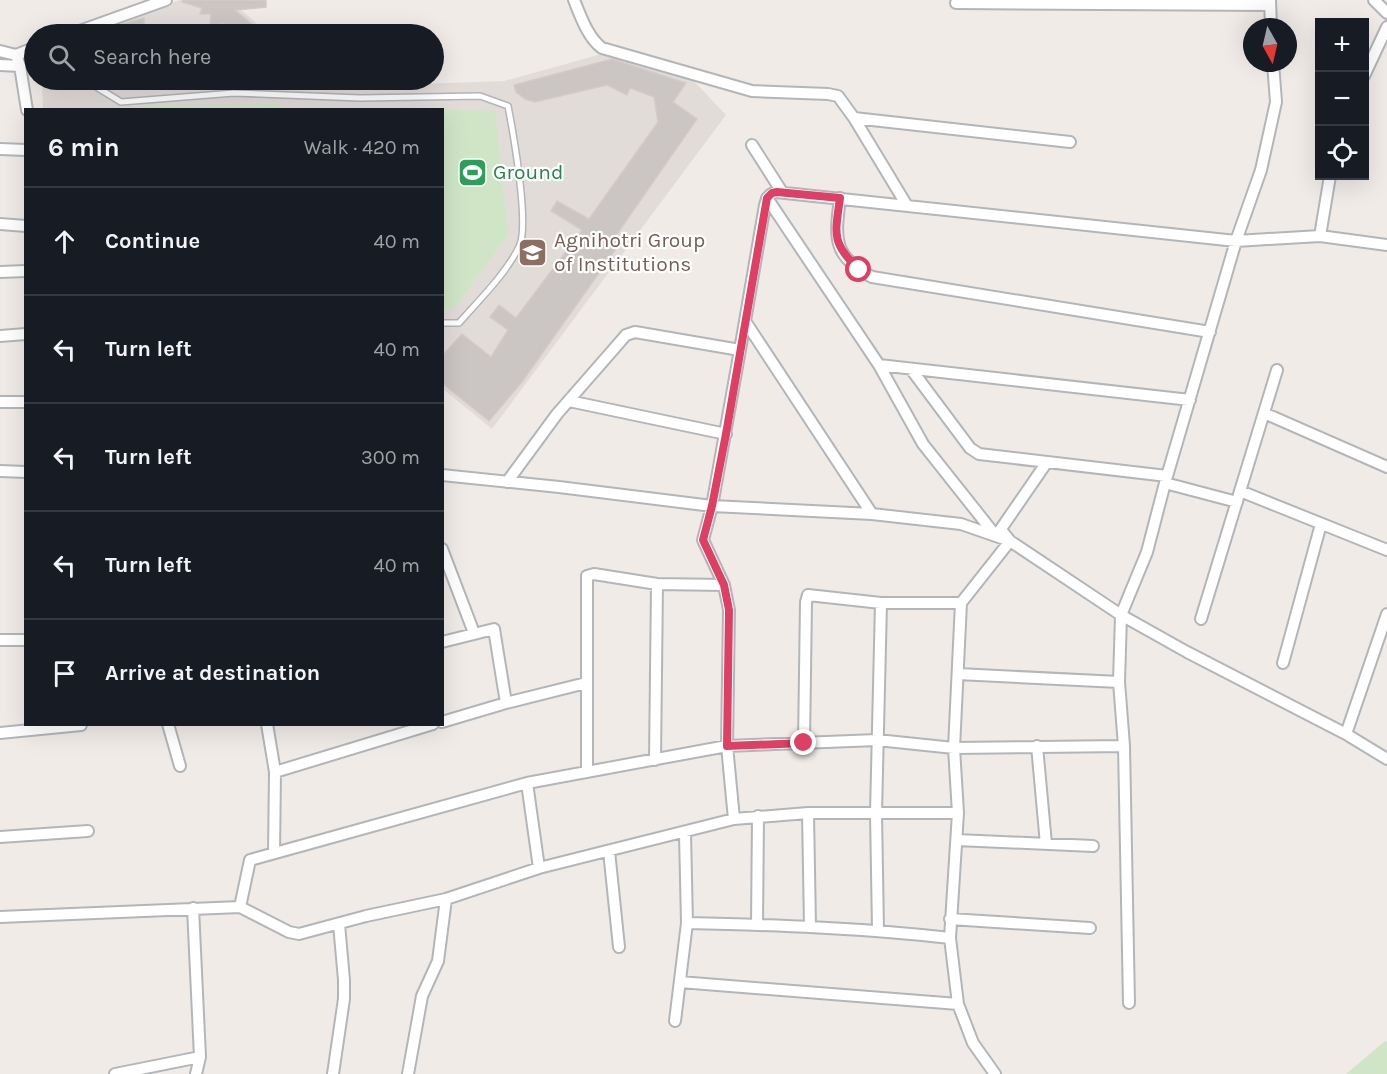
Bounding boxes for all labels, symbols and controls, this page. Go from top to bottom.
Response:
north arrow [1243,18,1297,72]
map controls [1315,18,1369,180]
button: + [1315,18,1369,72]
search box [24,24,444,90]
icon: search [45,41,78,74]
text: Search here [93,44,211,70]
button: − [1315,72,1369,126]
button: locate [1315,126,1369,180]
text: 6 min [48,132,120,163]
text: Walk · 420 m [304,136,420,159]
sports icon: Ground [456,156,488,188]
place label: Ground [493,160,563,184]
icon: ahead [48,225,81,258]
text: Continue [105,228,200,254]
place label: Agnihotri Group of Institutions [554,228,705,276]
text: 40 m [374,230,420,253]
school or university icon: Agnihotri Group of Institutions [517,236,549,268]
route start [845,256,871,282]
icon: left [48,333,81,366]
text: Turn left [105,336,192,362]
text: 40 m [374,338,420,361]
icon: left [48,441,81,474]
text: Turn left [105,444,192,470]
text: 300 m [361,446,420,469]
icon: left [48,549,81,582]
text: Turn left [105,552,192,578]
text: 40 m [374,554,420,577]
icon: arrive [48,657,81,690]
text: Arrive at destination [105,660,320,686]
route end [790,729,816,755]

